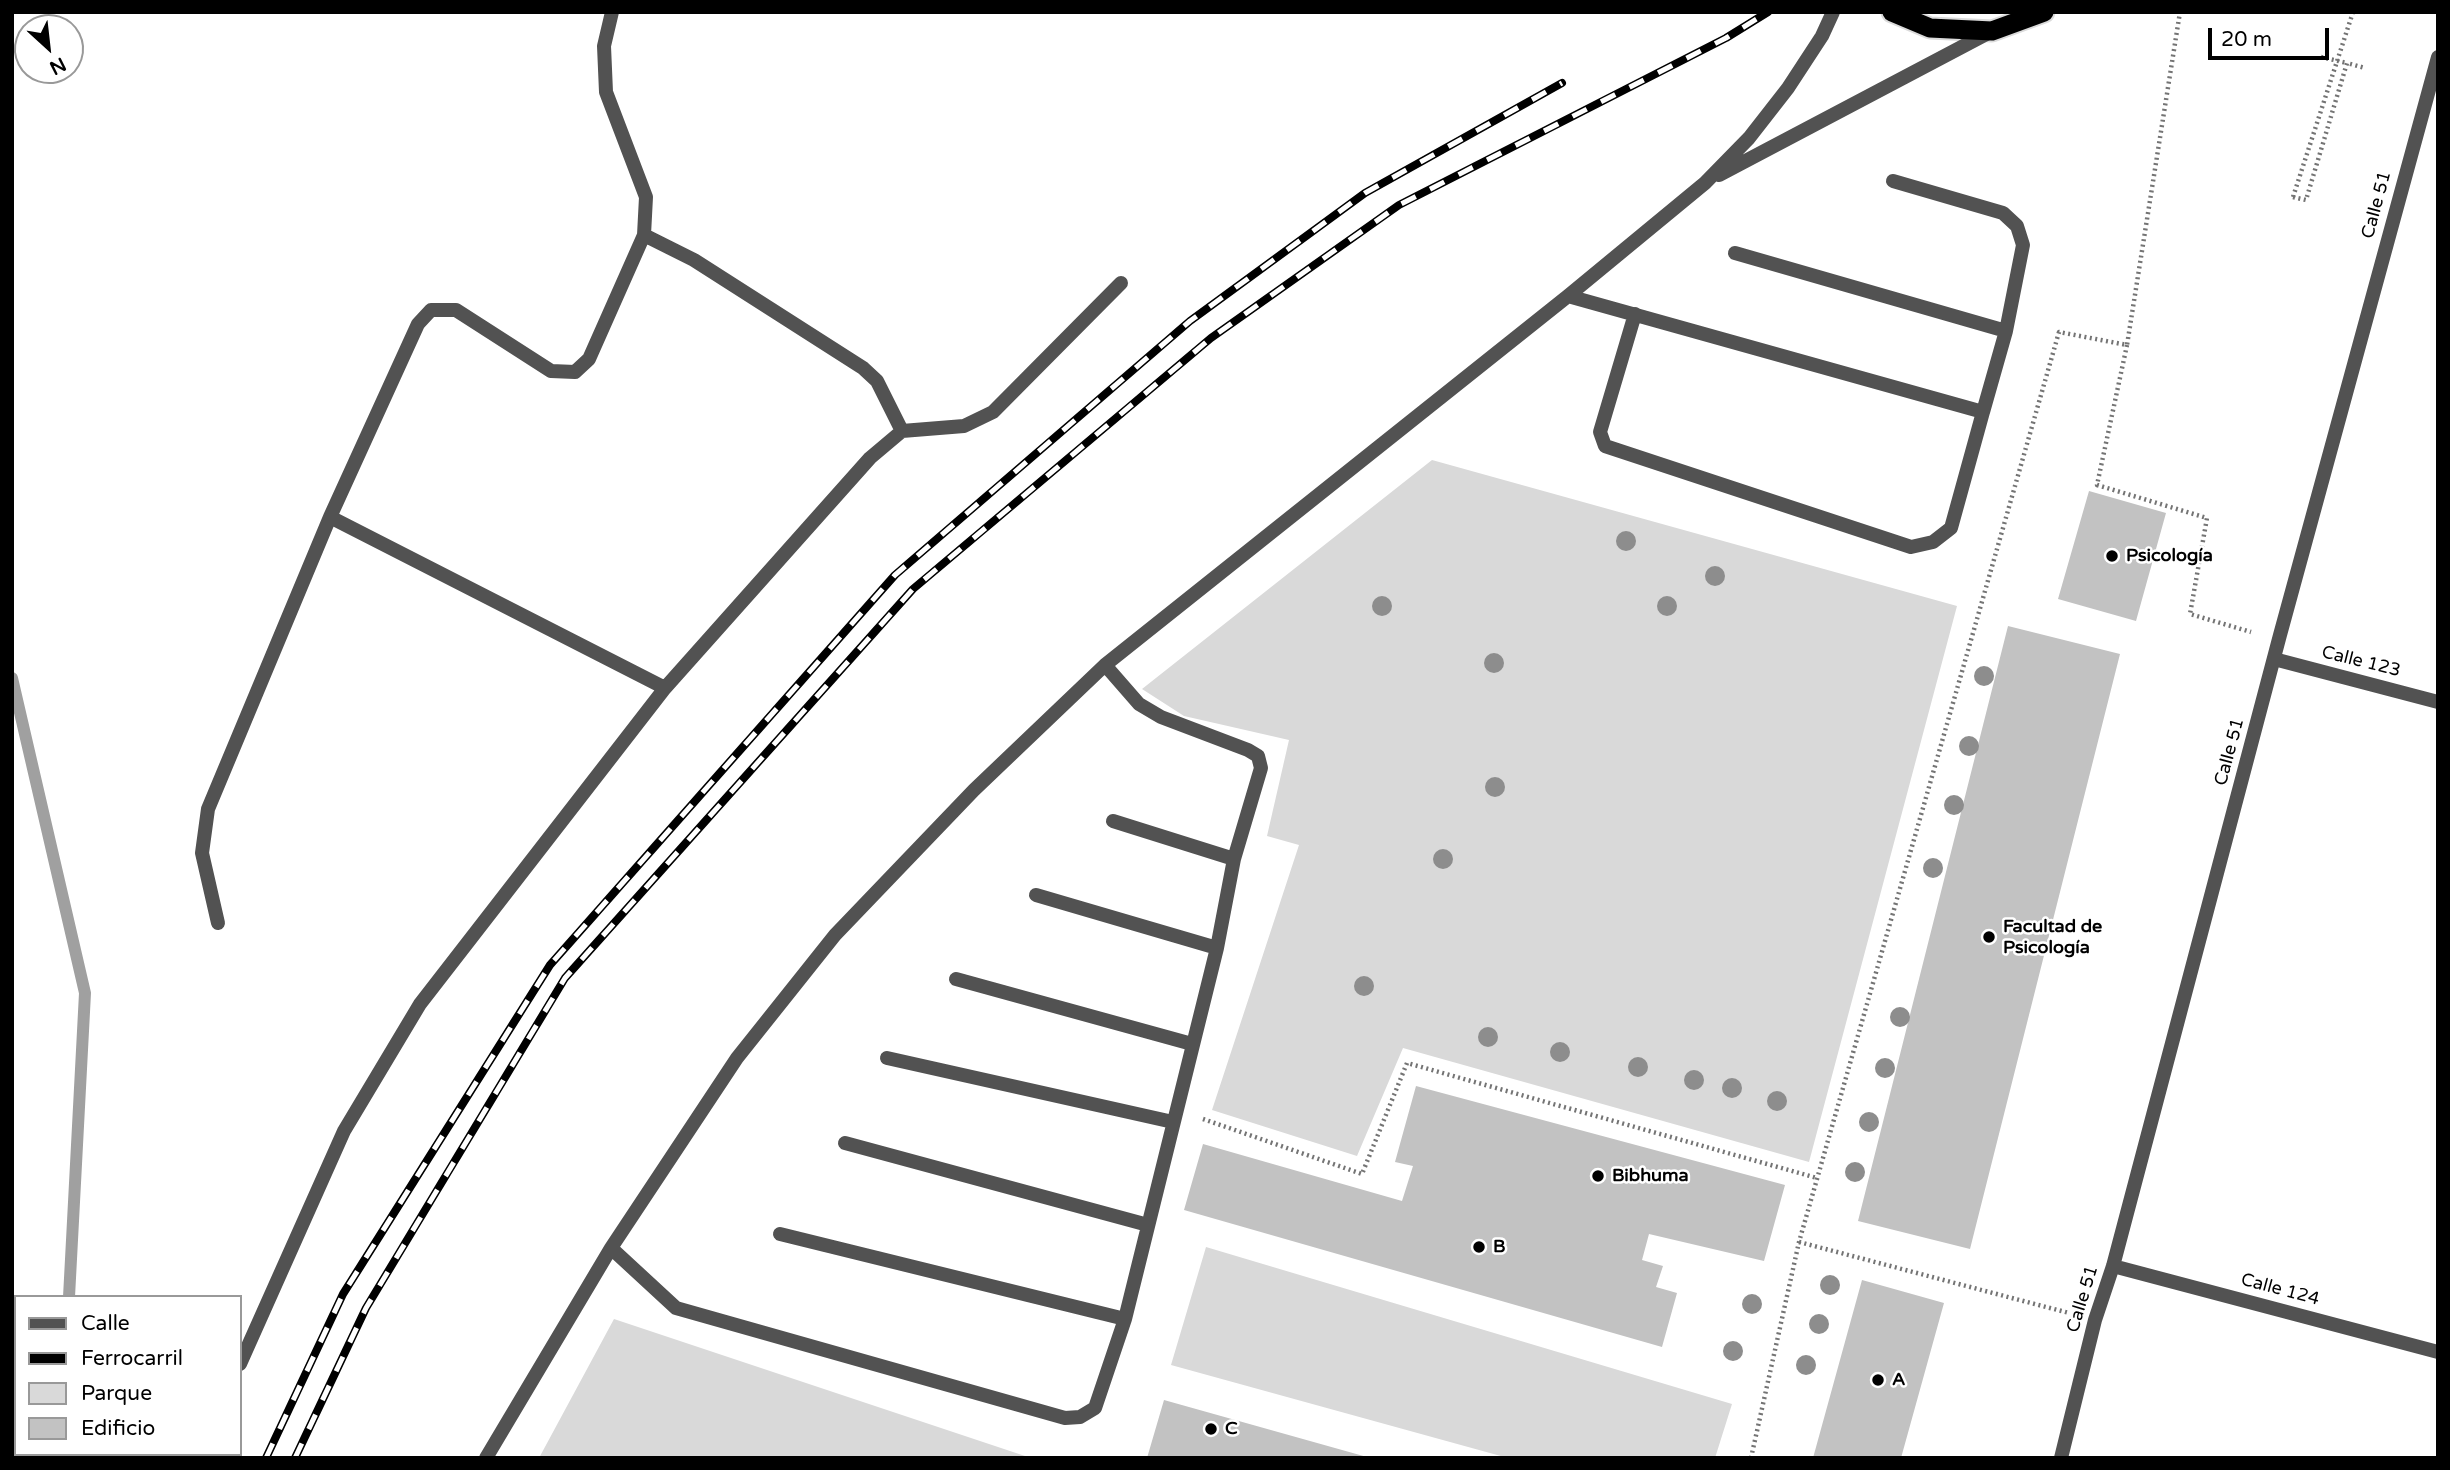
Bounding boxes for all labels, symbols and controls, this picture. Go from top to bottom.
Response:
north arrow [14,14,84,84]
scale bar [2212,14,2333,58]
text: 20 m [2221,27,2272,52]
text: N [46,53,69,79]
street label: Calle 51 [2358,169,2396,241]
place label: Psicología [2126,545,2213,567]
marker: Psicología [2104,548,2120,564]
street label: Calle 123 [2319,642,2403,682]
street label: Calle 51 [2211,716,2249,788]
place label: Facultad de Psicología [2003,916,2102,958]
marker: Facultad de Psicología [1981,929,1997,945]
place label: Bibhuma [1612,1165,1689,1187]
marker: Bibhuma [1590,1168,1606,1184]
place label: B [1493,1236,1505,1258]
marker: B [1471,1239,1487,1255]
street label: Calle 51 [2063,1263,2103,1335]
street label: Calle 124 [2238,1269,2322,1311]
legend [14,1295,242,1456]
text: Calle [81,1311,130,1336]
text: Ferrocarril [81,1346,183,1371]
place label: A [1892,1369,1905,1391]
marker: A [1870,1372,1886,1388]
text: Parque [81,1381,152,1406]
text: Edificio [81,1416,155,1441]
place label: C [1225,1418,1238,1440]
marker: C [1203,1421,1219,1437]

